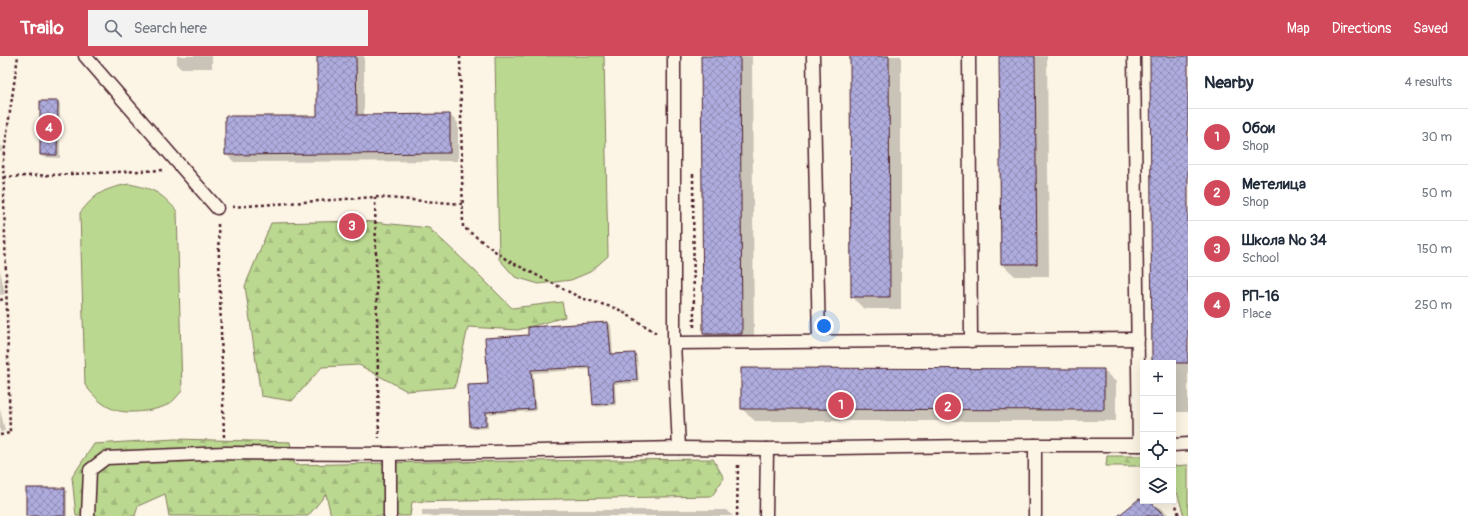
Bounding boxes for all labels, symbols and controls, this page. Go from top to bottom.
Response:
search box [88,10,368,46]
text: Trailo [20,16,64,40]
icon: search [102,17,124,39]
text: Search here [134,19,207,38]
text: Map [1287,20,1310,37]
text: Directions [1332,20,1391,37]
text: Saved [1413,20,1448,37]
text: Nearby [1204,72,1253,93]
text: 4 results [1405,74,1452,90]
pin: 4 [36,113,62,143]
text: Обои [1242,119,1275,138]
text: 1 [1214,129,1220,145]
text: 30 m [1422,129,1452,145]
text: Shop [1242,138,1269,154]
text: Метелица [1242,175,1306,194]
text: 2 [1213,185,1221,201]
text: 50 m [1422,185,1452,201]
text: Shop [1242,194,1269,210]
pin: 3 [339,211,365,241]
text: Школа № 34 [1242,231,1327,250]
text: 3 [1213,241,1221,257]
text: 150 m [1417,241,1452,257]
text: School [1242,250,1279,266]
text: РП-16 [1242,287,1279,306]
text: 4 [1213,297,1221,313]
text: 250 m [1414,297,1452,313]
text: Place [1242,306,1271,322]
your location [814,316,834,336]
map controls [1140,360,1176,504]
button: + [1140,360,1176,396]
pin: 1 [828,390,854,420]
pin: 2 [935,392,961,422]
button: − [1140,396,1176,432]
button: locate [1140,432,1176,468]
button: layers [1140,468,1176,504]

